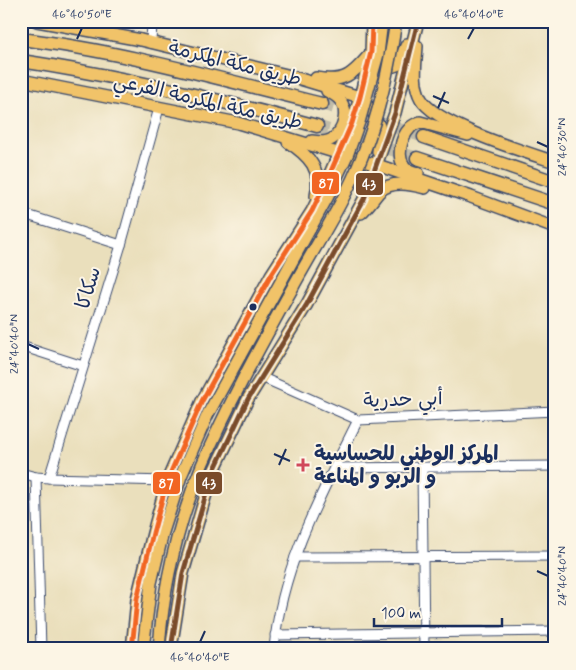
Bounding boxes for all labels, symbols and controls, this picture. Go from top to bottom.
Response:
text: 46°40'50"E [52,7,112,23]
text: 46°40'40"E [444,7,504,23]
street label: طريق مكة المكرمة [166,34,304,94]
street label: طريق مكة المكرمة الفرعي [110,67,305,140]
text: 24°40'30"N [555,118,571,176]
line badge: 87 [311,171,340,195]
line badge: 43 [355,172,384,196]
text: 87 [319,175,333,193]
text: 43 [362,176,376,194]
street label: سكاكا [70,264,108,312]
unlabelled marker [248,302,258,312]
text: 24°40'40"N [7,314,23,374]
street label: أبي حدرية [363,385,443,418]
place label: المركز الوطني للحساسية و الربو و المناعة [314,441,498,491]
marker: المركز الوطني للحساسية و الربو و المناعة [296,458,310,472]
line badge: 87 [152,471,181,495]
line badge: 43 [195,471,223,495]
text: 87 [159,475,173,493]
text: 43 [202,475,216,493]
text: 24°40'40"N [555,546,571,606]
scale bar [374,595,501,627]
text: 100 m [381,604,421,624]
text: 46°40'40"E [170,650,230,666]

